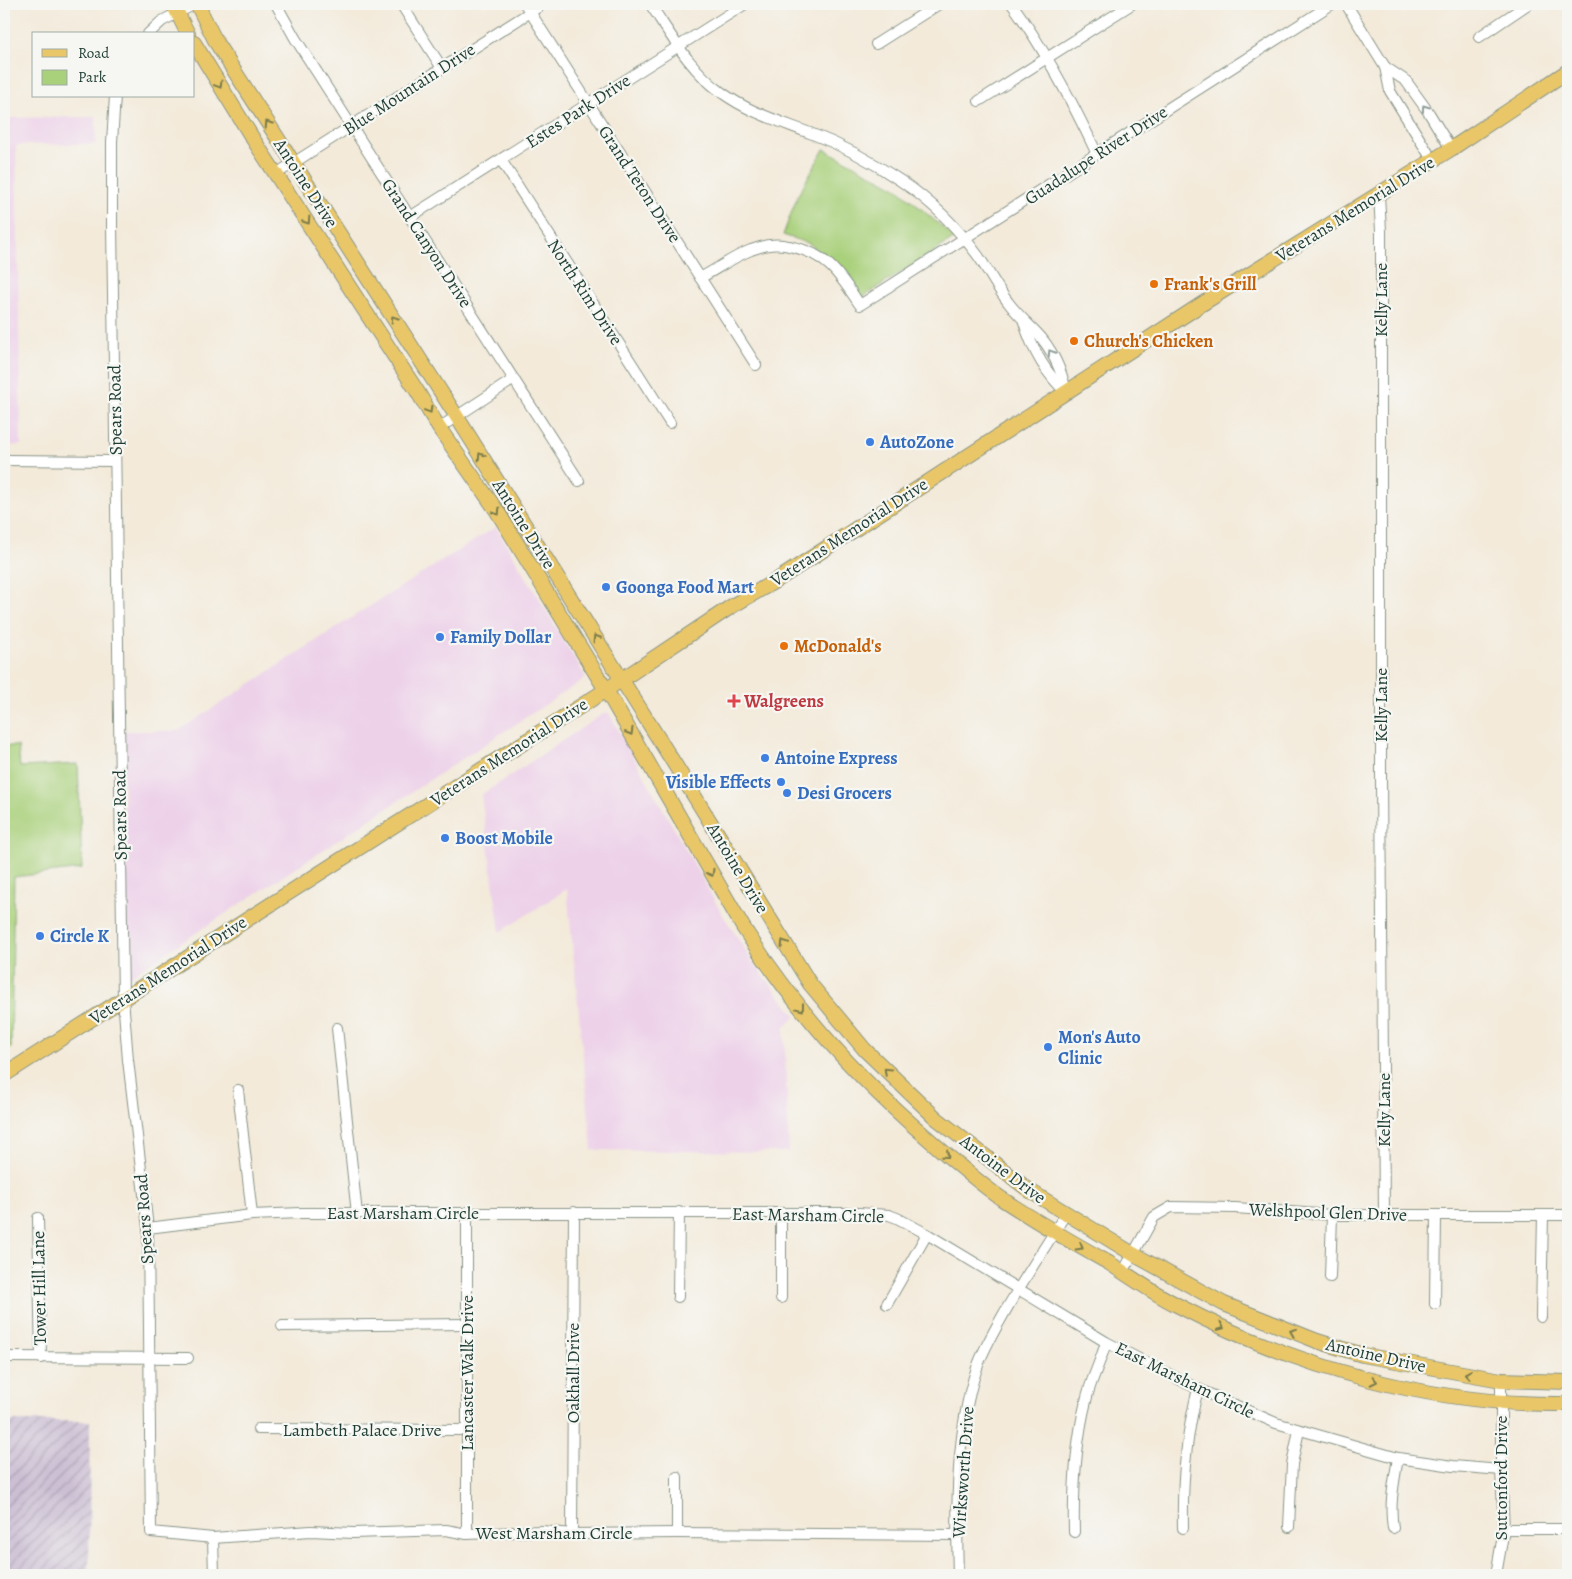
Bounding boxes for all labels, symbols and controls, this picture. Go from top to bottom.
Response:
legend [32,32,195,98]
street label: Blue Mountain Drive [338,37,480,141]
text: Road [78,43,110,63]
text: Park [78,67,107,87]
street label: Estes Park Drive [521,68,635,154]
one-way arrow [212,79,222,88]
street label: Guadalupe River Drive [1020,100,1172,210]
one-way arrow [1422,104,1431,114]
one-way arrow [265,120,274,129]
street label: Grand Teton Drive [593,121,687,247]
street label: Antoine Drive [268,133,344,232]
street label: Veterans Memorial Drive [1270,150,1439,268]
street label: Grand Canyon Drive [376,174,478,312]
one-way arrow [301,216,310,225]
street label: North Rim Drive [542,234,628,350]
street label: Kelly Lane [1369,263,1393,337]
place label: Frank's Grill [1164,272,1257,296]
marker: Frank's Grill [1148,278,1160,290]
one-way arrow [390,315,400,324]
place label: Church's Chicken [1084,329,1213,353]
marker: Church's Chicken [1068,335,1080,347]
one-way arrow [1048,350,1058,359]
street label: Spears Road [102,364,128,456]
one-way arrow [422,404,432,413]
place label: AutoZone [879,430,954,454]
marker: AutoZone [864,436,876,448]
one-way arrow [478,452,488,461]
street label: Veterans Memorial Drive [765,472,932,592]
street label: Antoine Drive [486,474,561,574]
one-way arrow [491,506,500,515]
place label: Goonga Food Mart [616,575,754,599]
marker: Goonga Food Mart [600,581,612,593]
place label: Family Dollar [450,625,552,649]
marker: Family Dollar [434,631,446,643]
one-way arrow [593,634,602,643]
place label: McDonald's [794,634,882,658]
marker: McDonald's [778,640,790,652]
street label: Kelly Lane [1369,668,1393,742]
place label: Walgreens [743,689,824,713]
street label: Veterans Memorial Drive [425,692,592,812]
marker: Walgreens [728,695,740,707]
one-way arrow [624,727,634,736]
place label: Antoine Express [774,746,898,770]
marker: Antoine Express [759,752,771,764]
street label: Spears Road [107,769,133,861]
place label: Visible Effects [665,770,771,794]
marker: Visible Effects [775,776,787,788]
place label: Desi Grocers [797,781,892,805]
marker: Desi Grocers [781,787,793,799]
street label: Antoine Drive [701,817,775,918]
place label: Boost Mobile [455,826,553,850]
marker: Boost Mobile [439,832,451,844]
one-way arrow [705,867,715,876]
street label: Veterans Memorial Drive [84,910,251,1030]
place label: Circle K [50,924,109,948]
marker: Circle K [34,930,46,942]
one-way arrow [781,939,791,948]
one-way arrow [795,1002,803,1011]
place label: Mon's Auto Clinic [1058,1025,1141,1070]
marker: Mon's Auto Clinic [1042,1041,1054,1053]
one-way arrow [884,1068,893,1077]
street label: Kelly Lane [1372,1073,1396,1147]
street label: Antoine Drive [954,1128,1051,1209]
one-way arrow [940,1149,949,1158]
street label: Spears Road [129,1173,159,1265]
street label: Welshpool Glen Drive [1248,1197,1407,1227]
street label: East Marsham Circle [327,1201,479,1225]
street label: East Marsham Circle [732,1202,884,1228]
street label: Tower Hill Lane [26,1230,52,1346]
one-way arrow [1074,1240,1083,1250]
street label: Lancaster Walk Drive [455,1295,479,1451]
one-way arrow [1216,1320,1225,1331]
street label: Oakhall Drive [561,1323,585,1423]
one-way arrow [1289,1327,1298,1338]
street label: Antoine Drive [1323,1332,1428,1378]
street label: East Marsham Circle [1111,1336,1259,1424]
one-way arrow [1463,1369,1472,1380]
one-way arrow [1369,1375,1378,1386]
street label: Wirksworth Drive [946,1405,980,1540]
street label: Suttonford Drive [1489,1416,1513,1540]
street label: Lambeth Palace Drive [283,1418,441,1442]
street label: West Marsham Circle [474,1521,633,1545]

